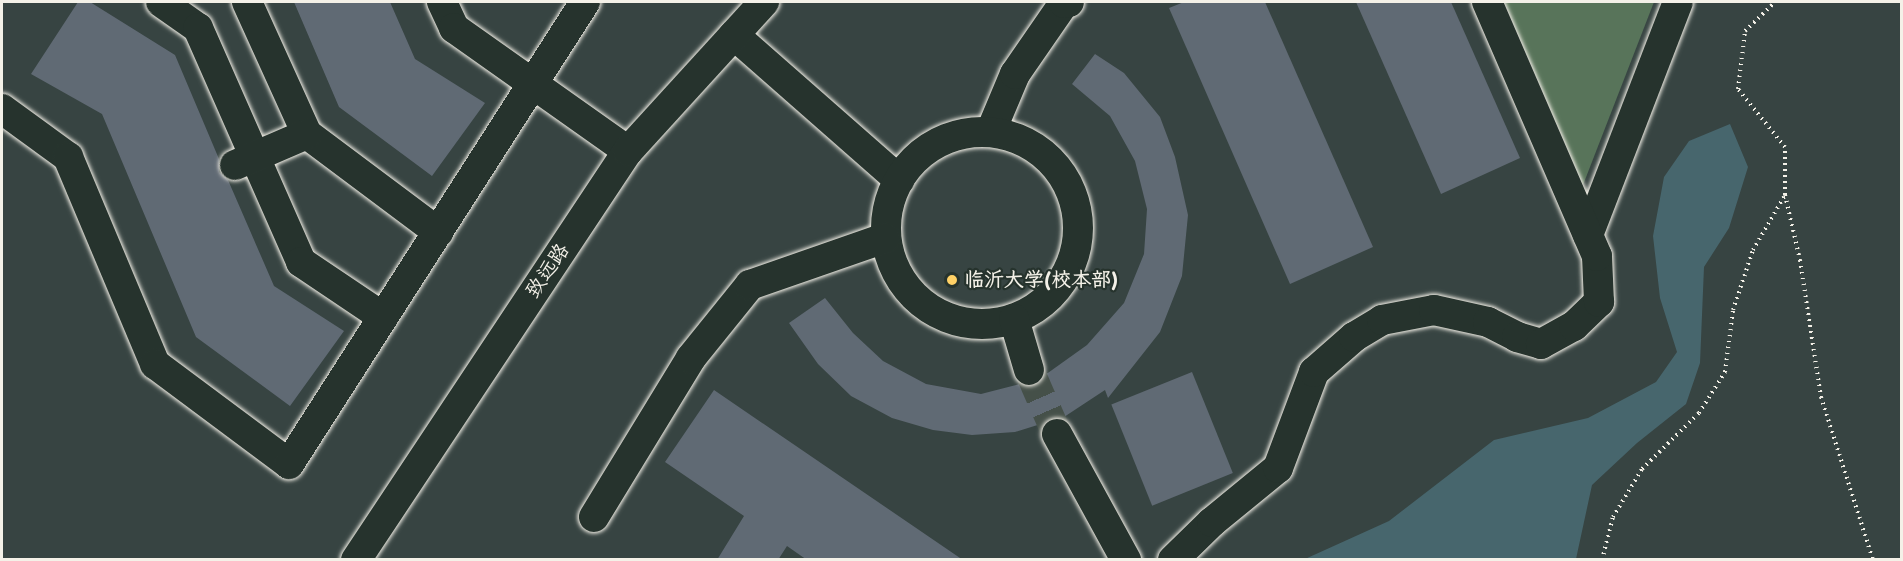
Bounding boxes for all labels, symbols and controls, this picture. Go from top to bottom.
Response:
street label: 致远路 [521,239,575,303]
place label: 临沂大学(校本部) [964,268,1118,292]
marker: 临沂大学(校本部) [945,273,959,287]

